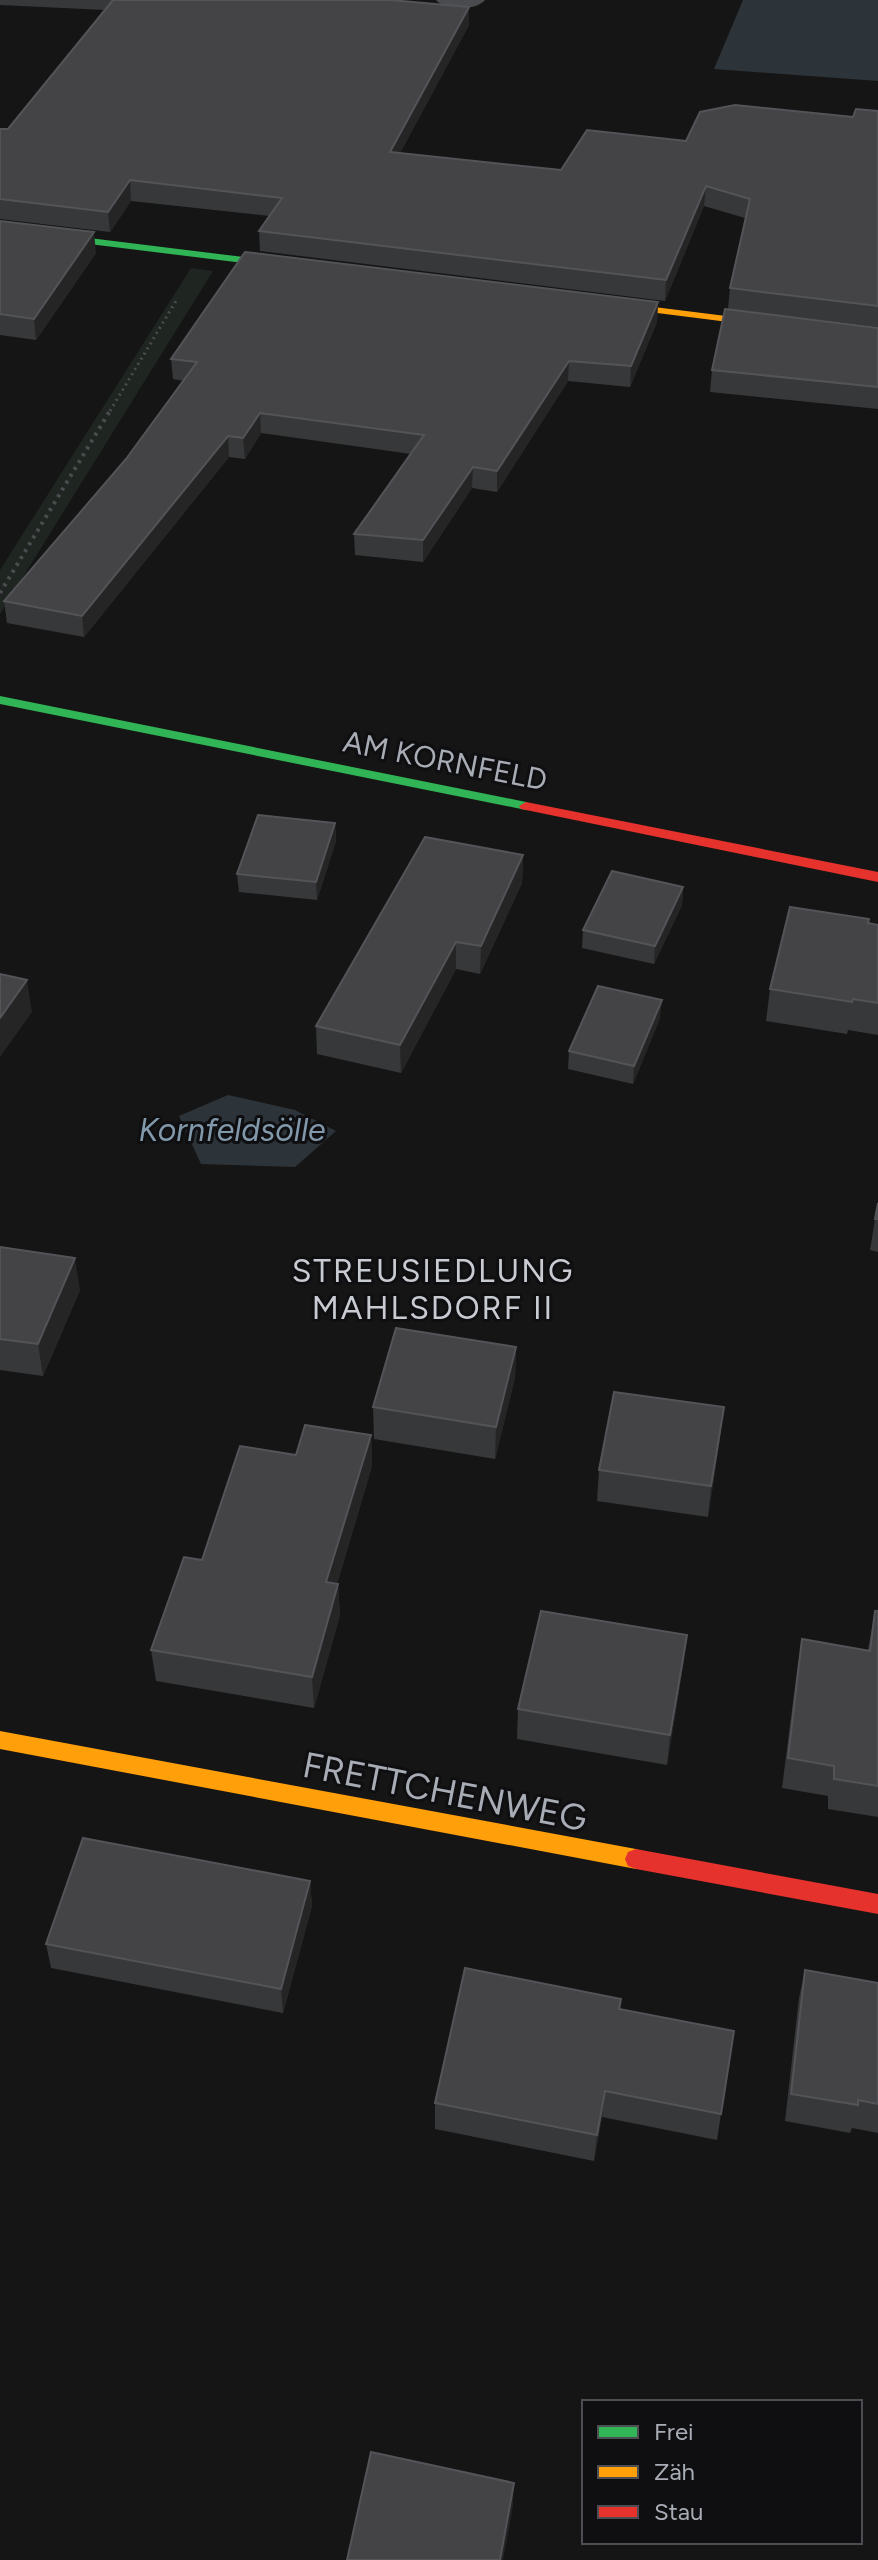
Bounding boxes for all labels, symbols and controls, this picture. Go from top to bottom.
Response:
street label: AM KORNFELD [340,723,550,798]
water label: Kornfeldsölle [139,1111,326,1149]
district label: STREUSIEDLUNG MAHLSDORF II [292,1252,574,1327]
street label: FRETTCHENWEG [299,1743,591,1840]
legend [582,2400,862,2544]
text: Frei [654,2417,694,2446]
text: Zäh [654,2457,695,2486]
text: Stau [654,2497,703,2526]

